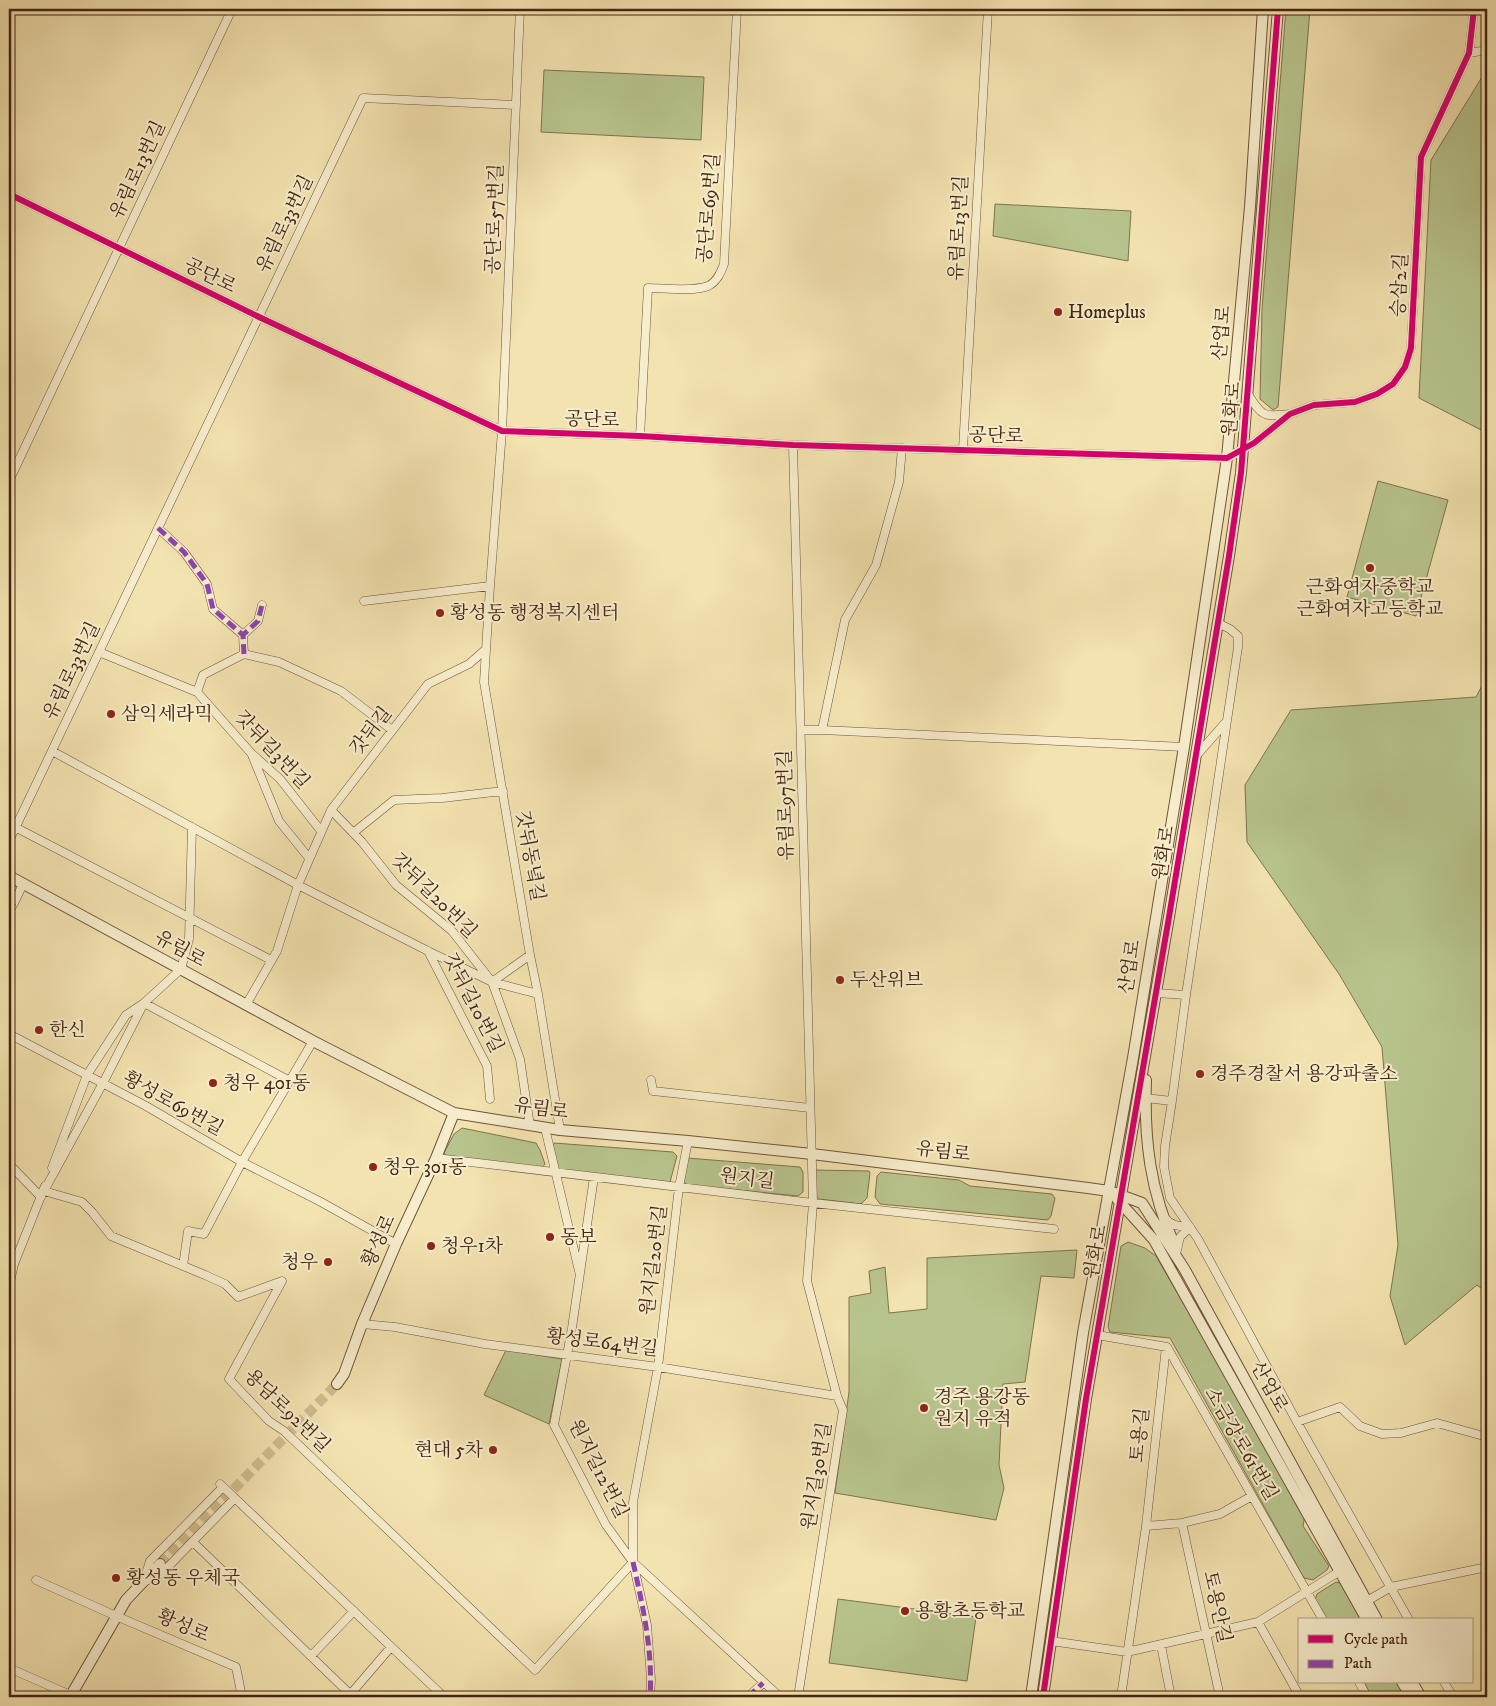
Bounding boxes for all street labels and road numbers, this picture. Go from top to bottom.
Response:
street label: 유림로13번길 [105,117,171,223]
street label: 공단로69번길 [693,152,725,264]
street label: 공단로57번길 [482,163,508,275]
street label: 유림로33번길 [251,171,319,277]
street label: 유림로13번길 [945,175,973,281]
street label: 승삼2길 [1387,252,1413,318]
street label: 공단로 [180,254,240,298]
street label: 산업로 [1208,305,1236,361]
street label: 원화로 [1218,381,1246,437]
street label: 공단로 [564,408,620,432]
street label: 공단로 [968,424,1024,448]
street label: 유림로33번길 [38,618,106,724]
street label: 갓뒤길 [345,702,397,760]
street label: 갓뒤길3번길 [230,706,314,794]
street label: 유림로97번길 [774,749,798,861]
street label: 갓뒤동녘길 [511,809,549,903]
street label: 원화로 [1148,824,1180,882]
street label: 갓뒤길20번길 [387,849,481,943]
street label: 유림로 [150,926,210,972]
street label: 산업로 [1114,938,1146,996]
street label: 갓뒤길10번길 [438,949,508,1057]
street label: 황성로69번길 [119,1067,227,1141]
street label: 유림로 [512,1094,570,1124]
street label: 유림로 [914,1137,972,1167]
street label: 원지길 [718,1164,776,1194]
street label: 원지길20번길 [636,1203,672,1317]
street label: 황성로 [357,1211,401,1271]
street label: 원화로 [1080,1223,1112,1281]
street label: 황성로64번길 [545,1325,659,1361]
street label: 산업로 [1246,1357,1292,1417]
street label: 용담로92번길 [239,1364,335,1458]
street label: 소금강로61번길 [1199,1383,1283,1505]
street label: 토용길 [1126,1406,1154,1464]
street label: 원지길12번길 [563,1416,633,1522]
street label: 원지길30번길 [797,1420,837,1532]
street label: 토용안길 [1198,1569,1236,1645]
street label: 황성로 [153,1605,213,1647]

